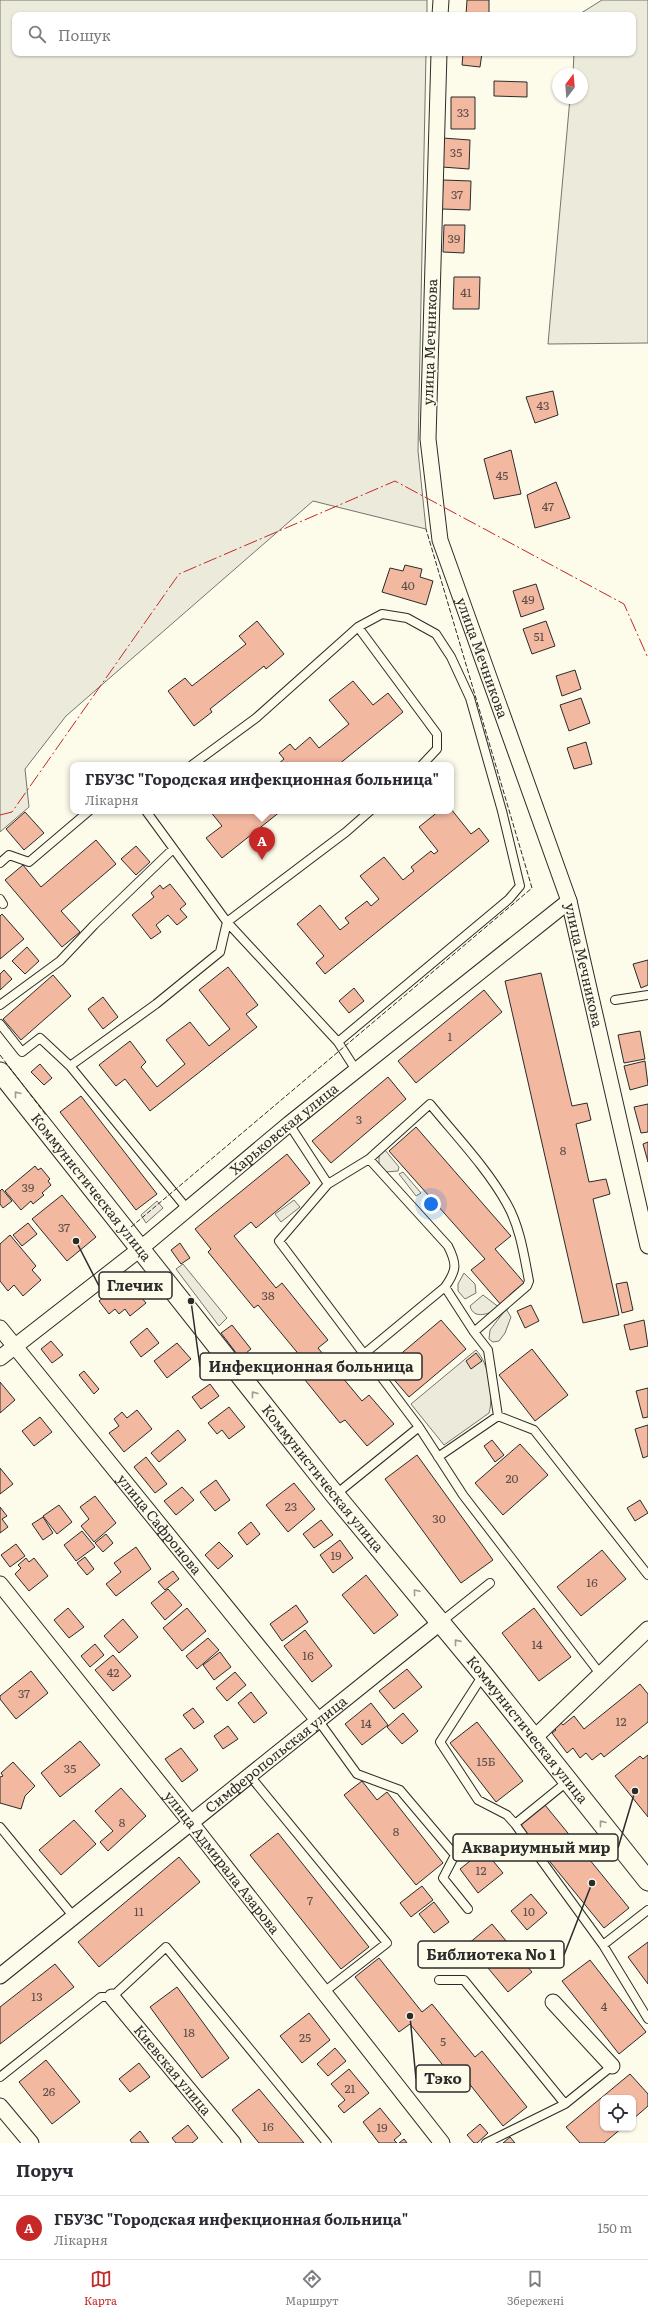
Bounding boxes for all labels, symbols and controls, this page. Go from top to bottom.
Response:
search box [12,12,636,56]
icon: search [26,23,48,45]
text: Пошук [58,23,111,46]
north arrow [552,68,588,104]
house number: 33 [457,103,469,121]
house number: 35 [450,143,462,161]
house number: 37 [451,185,463,203]
house number: 39 [448,229,460,247]
street label: улица Мечникова [417,278,441,406]
house number: 41 [460,283,472,301]
house number: 43 [536,396,550,414]
house number: 45 [496,466,508,484]
house number: 47 [542,497,554,515]
house number: 40 [401,576,415,594]
house number: 49 [522,590,534,608]
street label: улица Мечникова [452,594,514,721]
house number: 51 [534,627,545,645]
popup [70,762,454,814]
text: ГБУЗС "Городская инфекционная больница" [85,767,439,790]
text: Лікарня [85,790,139,809]
pin: A [249,827,275,860]
street label: улица Мечникова [561,901,609,1029]
house number: 1 [448,1027,453,1045]
street label: Харьковская улица [225,1077,342,1179]
one-way arrow [15,1092,22,1099]
street label: Коммунистическая улица [27,1108,157,1265]
house number: 3 [356,1110,362,1128]
house number: 8 [560,1141,567,1159]
house number: 39 [22,1178,34,1196]
your location [421,1194,441,1214]
house number: 37 [58,1218,70,1236]
callout: Глечик [99,1272,172,1299]
text: Глечик [107,1273,163,1296]
house number: 38 [261,1286,275,1304]
callout: Инфекционная больница [200,1353,422,1380]
text: Инфекционная больница [208,1354,414,1377]
one-way arrow [252,1391,259,1398]
street label: Коммунистическая улица [258,1400,389,1556]
street label: улица Сафронова [113,1469,207,1579]
house number: 20 [505,1469,519,1487]
house number: 23 [285,1497,297,1515]
house number: 30 [432,1509,446,1527]
house number: 19 [330,1546,342,1564]
house number: 16 [586,1573,598,1591]
one-way arrow [413,1590,420,1597]
house number: 14 [531,1635,543,1653]
one-way arrow [455,1640,462,1647]
house number: 16 [302,1646,314,1664]
street label: Коммунистическая улица [463,1651,594,1808]
house number: 42 [107,1663,119,1681]
house number: 37 [18,1684,30,1702]
street label: Симферопольская улица [200,1690,351,1817]
house number: 12 [616,1712,626,1730]
house number: 14 [360,1714,372,1732]
house number: 15Б [477,1752,495,1770]
house number: 35 [64,1759,76,1777]
street label: улица Адмирала Азарова [160,1786,286,1938]
house number: 8 [119,1813,126,1831]
one-way arrow [599,1820,606,1827]
house number: 8 [393,1822,400,1840]
callout: Аквариумный мир [453,1834,618,1861]
text: Аквариумный мир [461,1835,611,1858]
house number: 12 [476,1861,486,1879]
house number: 7 [307,1891,313,1909]
house number: 11 [134,1902,144,1920]
house number: 10 [523,1902,535,1920]
callout: Библиотека No 1 [418,1941,564,1968]
text: Библиотека No 1 [426,1942,556,1965]
house number: 13 [31,1987,43,2005]
house number: 4 [601,1997,608,2015]
street label: Киевская улица [130,2020,217,2119]
house number: 18 [183,2023,195,2041]
house number: 25 [299,2028,311,2046]
house number: 5 [440,2032,446,2050]
callout: Тэко [416,2065,470,2092]
text: Тэко [424,2066,462,2089]
house number: 21 [345,2079,356,2097]
house number: 26 [43,2082,56,2100]
map controls [600,2095,636,2131]
button: locate [600,2095,636,2131]
house number: 16 [262,2117,274,2135]
house number: 19 [376,2118,388,2136]
text: Поруч [16,2157,73,2182]
text: ГБУЗС "Городская инфекционная больница" [54,2207,408,2230]
text: A [24,2218,34,2237]
text: 150 m [597,2218,632,2237]
text: Лікарня [54,2230,108,2249]
tab: Карта [84,2268,117,2308]
tab: Маршрут [285,2268,339,2308]
tab: Збережені [507,2268,564,2308]

